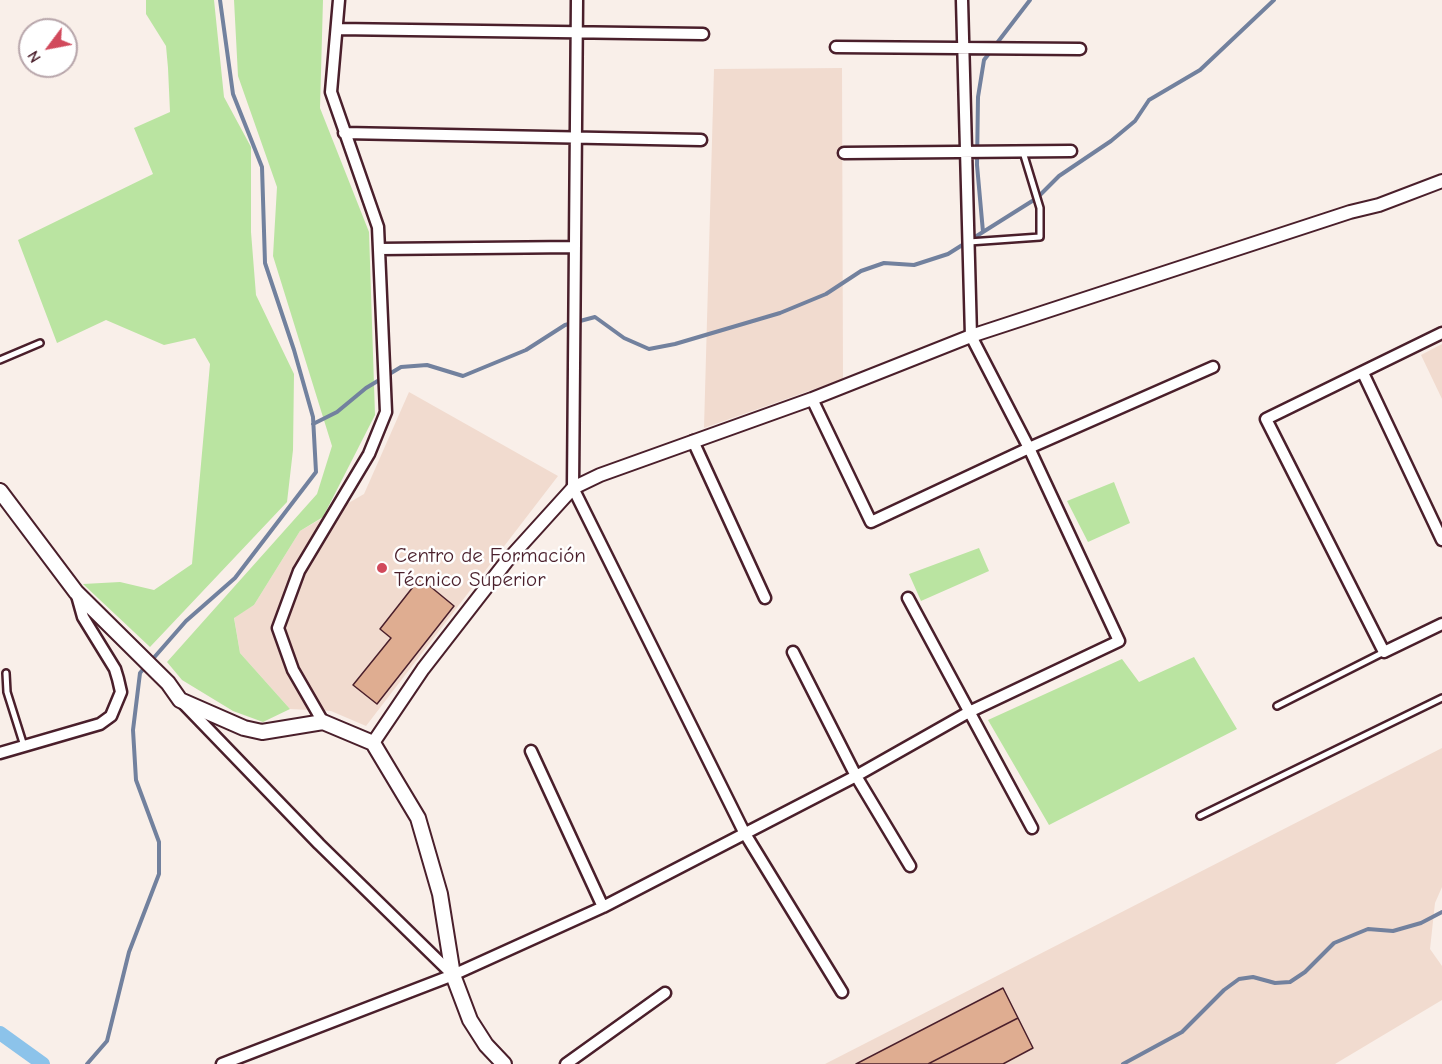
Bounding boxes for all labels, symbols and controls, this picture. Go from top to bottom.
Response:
north arrow [18,18,78,78]
text: N [24,47,45,66]
place label: Centro de Formación Técnico Superior [394,543,586,593]
marker: Centro de Formación Técnico Superior [375,561,389,575]

